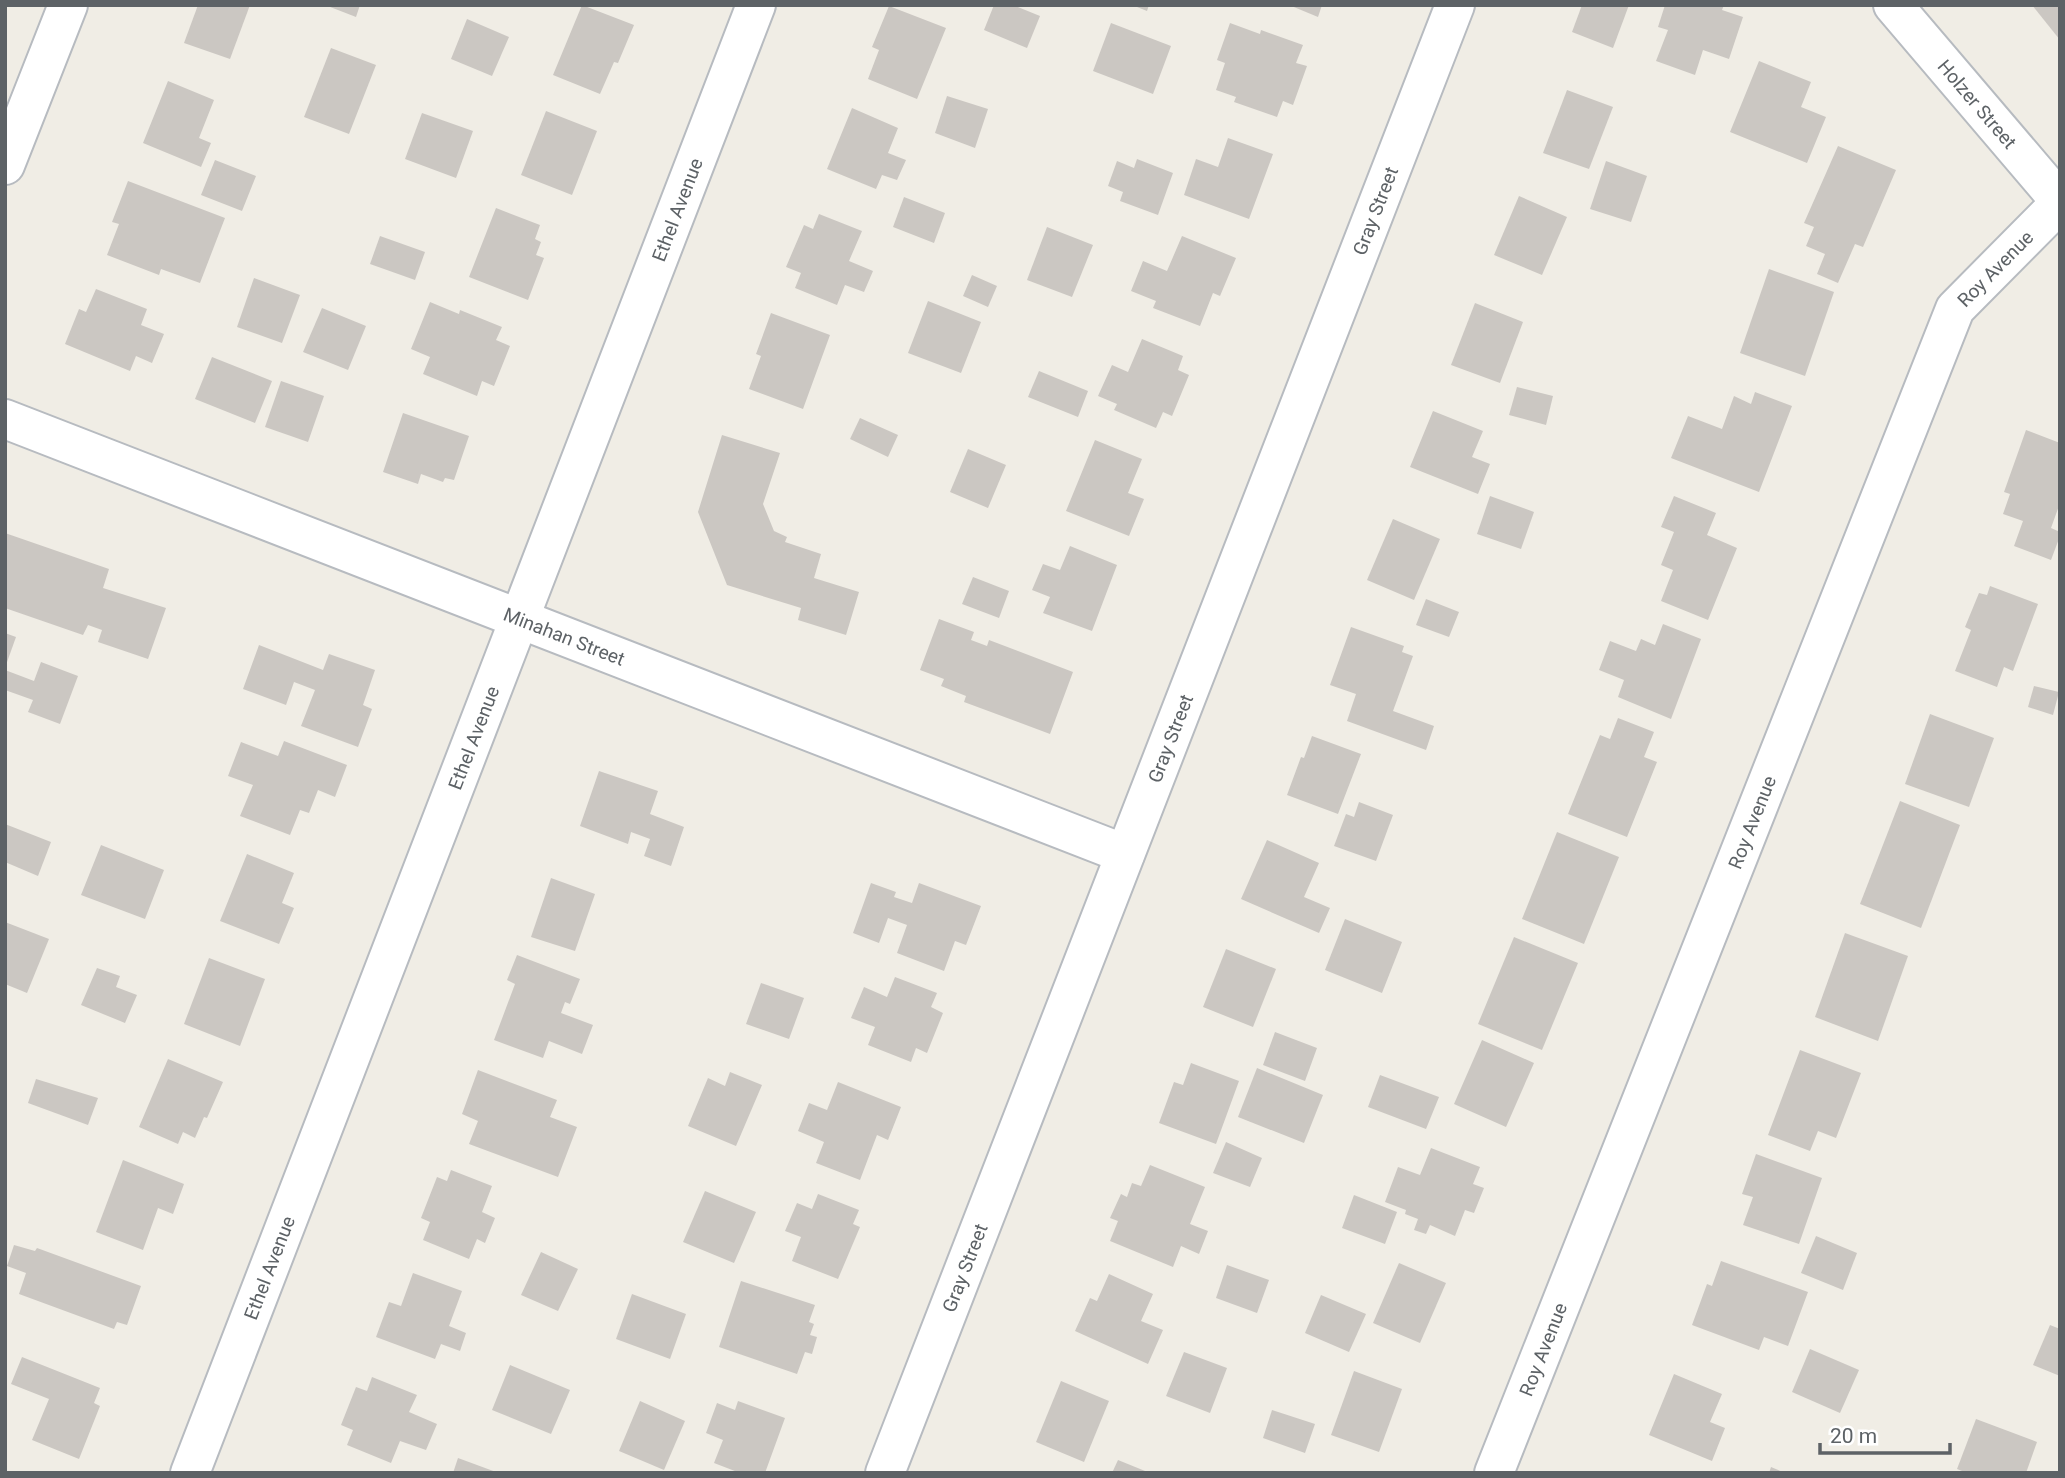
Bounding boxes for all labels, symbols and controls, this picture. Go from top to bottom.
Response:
street label: Holzer Street [1933,55,2021,153]
street label: Ethel Avenue [647,155,708,265]
street label: Gray Street [1348,163,1403,259]
street label: Roy Avenue [1953,226,2038,312]
street label: Minahan Street [500,603,628,671]
street label: Ethel Avenue [444,683,504,793]
street label: Gray Street [1143,691,1198,786]
street label: Roy Avenue [1723,772,1781,872]
street label: Ethel Avenue [239,1213,300,1323]
street label: Gray Street [938,1221,993,1316]
street label: Roy Avenue [1515,1300,1572,1399]
scale bar [1820,1412,1950,1456]
text: 20 m [1830,1424,1877,1448]

